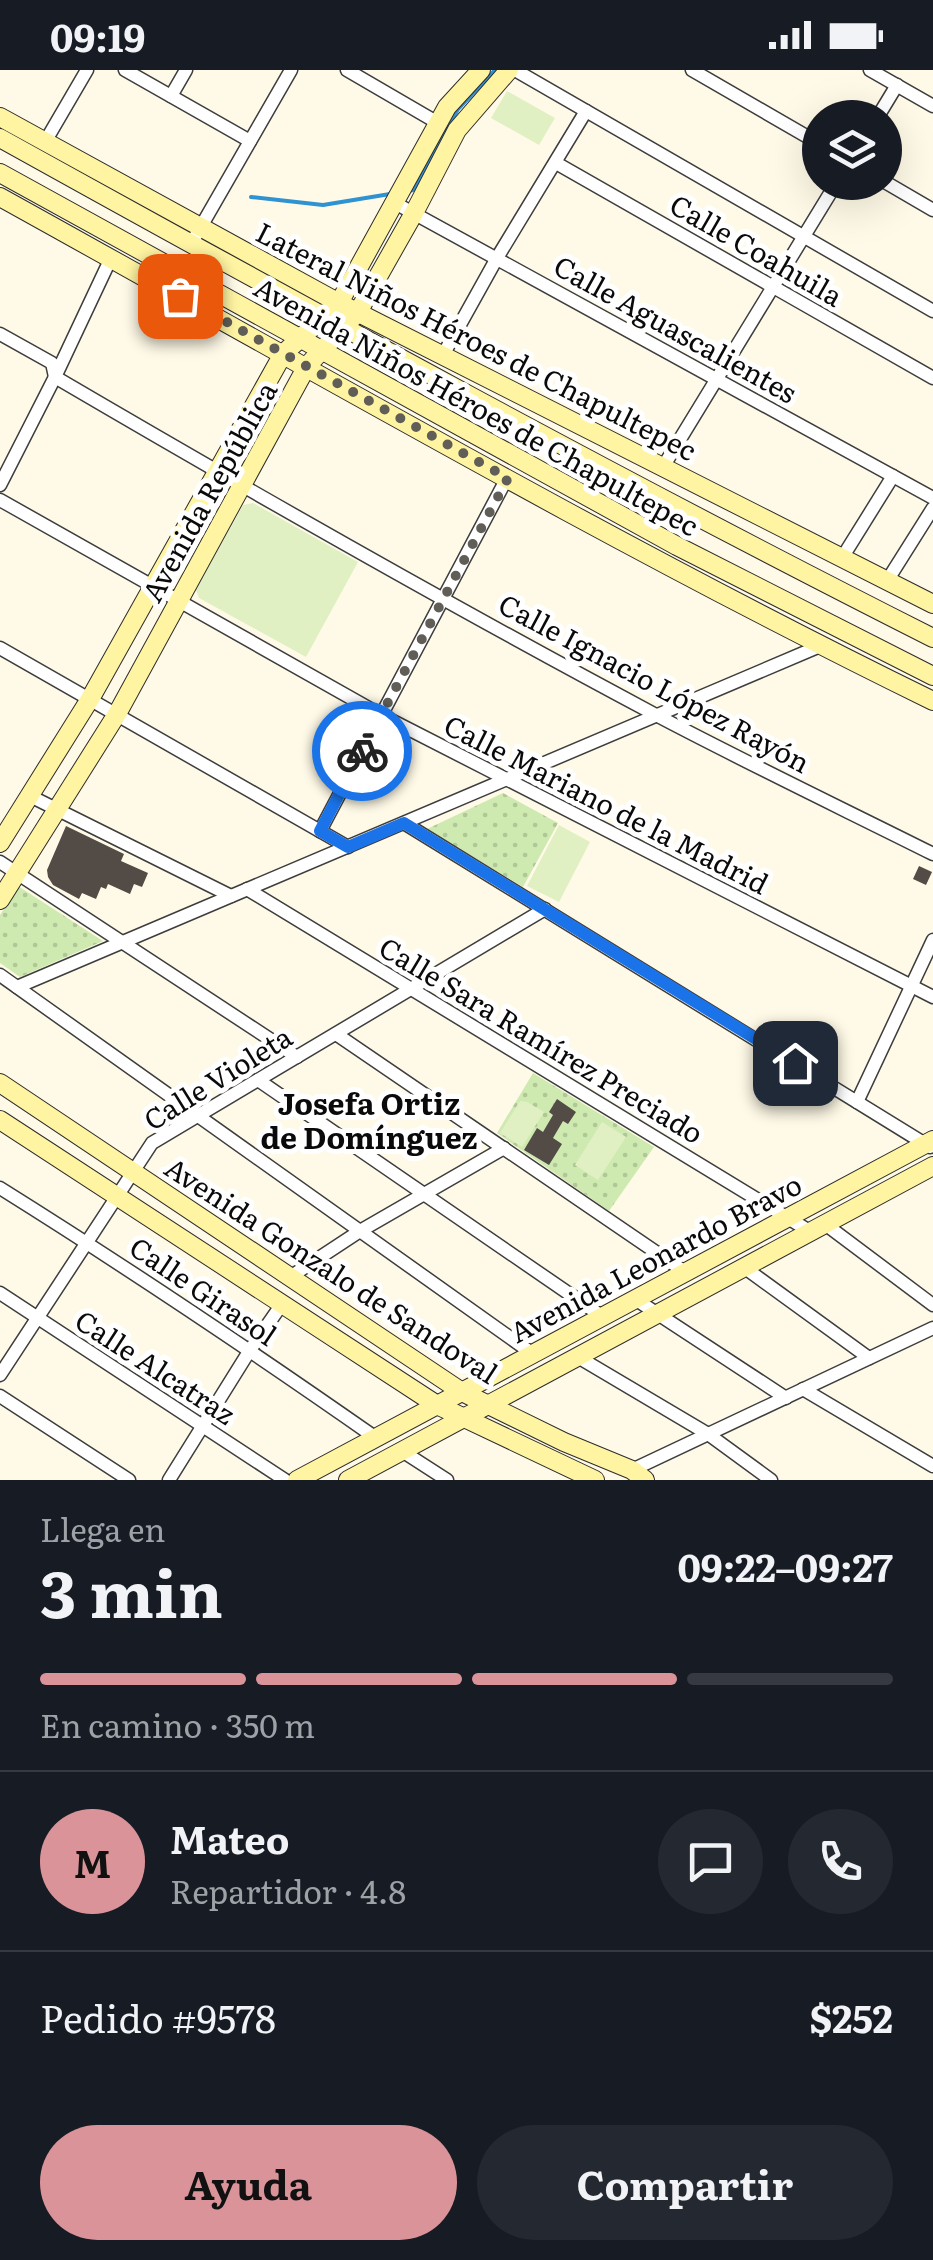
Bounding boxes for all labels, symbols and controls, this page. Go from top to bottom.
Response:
text: 09:19 [50,7,145,64]
map controls [802,100,902,200]
button: layers [802,100,902,200]
street label: Calle Coahuila [663,182,851,316]
street label: Lateral Niños Héroes de Chapultepec [249,210,705,470]
street label: Calle Aguascalientes [547,244,805,412]
pin [138,254,223,339]
street label: Avenida Niños Héroes de Chapultepec [247,265,707,545]
icon: bag [153,269,208,324]
street label: Avenida República [130,373,286,609]
street label: Calle Ignacio López Rayón [492,582,818,782]
courier [312,701,412,801]
street label: Calle Mariano de la Madrid [437,703,777,903]
icon: bike [335,724,390,779]
street label: Calle Sara Ramírez Preciado [372,925,712,1153]
street label: Calle Violeta [135,1015,299,1139]
pin [753,1021,838,1106]
icon: home [768,1036,823,1091]
district label: Josefa Ortiz de Domínguez [260,1080,478,1158]
street label: Avenida Gonzalo de Sandoval [157,1145,507,1393]
street label: Avenida Leonardo Bravo [501,1162,809,1352]
street label: Calle Girasol [122,1225,286,1355]
street label: Calle Alcatraz [68,1298,244,1434]
text: Llega en [40,1504,165,1552]
text: 09:22–09:27 [677,1537,893,1594]
text: 3 min [40,1541,223,1638]
text: En camino · 350 m [40,1700,315,1748]
text: Mateo [170,1809,290,1866]
button: chat [658,1809,763,1914]
button: phone [788,1809,893,1914]
text: M [74,1833,111,1890]
text: Repartidor · 4.8 [170,1866,406,1914]
text: Pedido #9578 [40,1988,276,2045]
text: $252 [809,1988,893,2045]
button: Ayuda [40,2125,457,2240]
button: Compartir [477,2125,893,2240]

